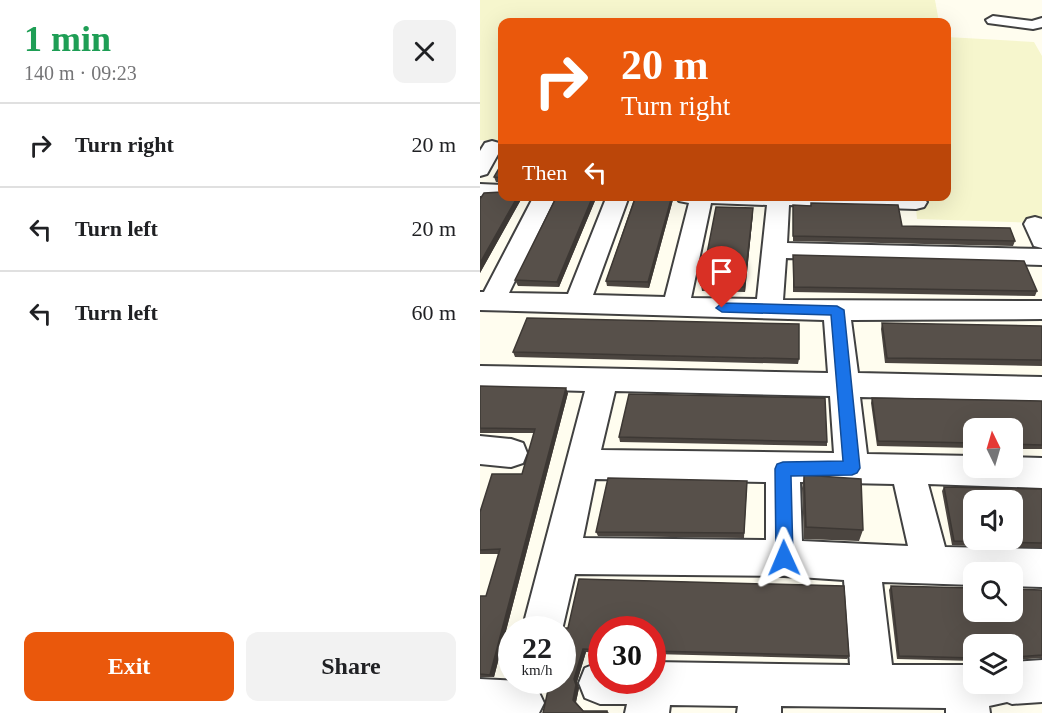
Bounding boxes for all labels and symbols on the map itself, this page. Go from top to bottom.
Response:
pin [696,246,747,308]
north arrow [963,418,1023,478]
position arrow [752,526,816,590]
speed limit sign: 30 [588,616,666,694]

